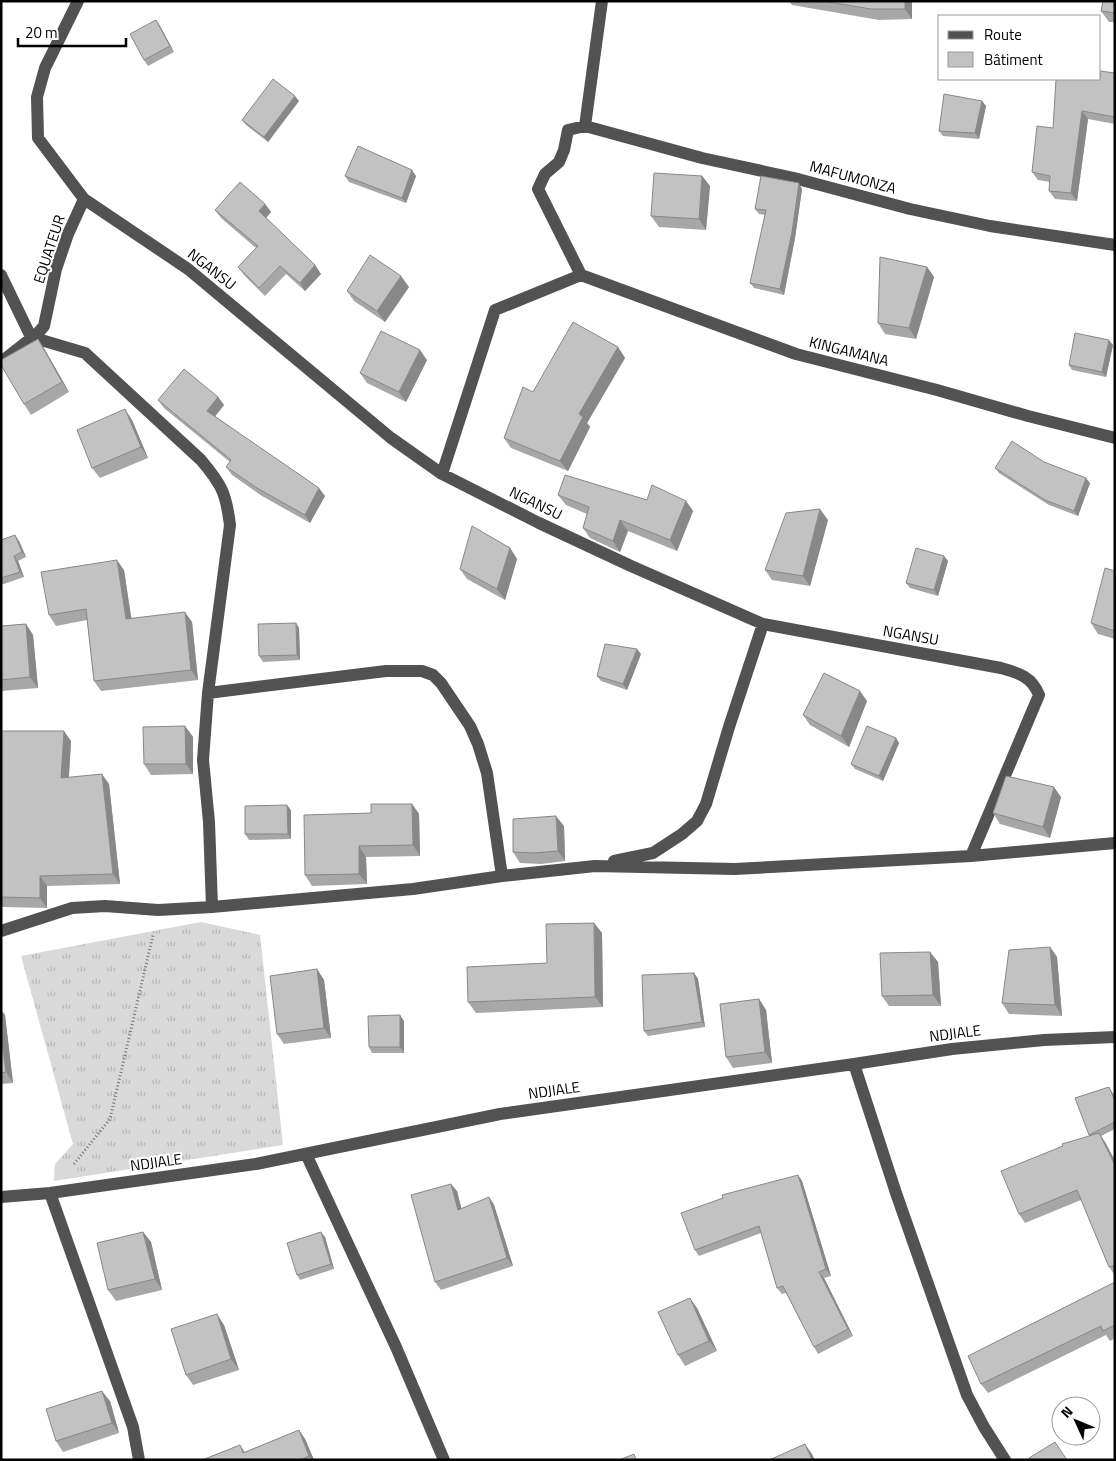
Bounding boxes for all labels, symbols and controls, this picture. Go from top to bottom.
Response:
scale bar [18,15,125,47]
legend [938,15,1101,80]
text: 20 m [25,21,58,44]
text: Route [984,23,1022,46]
text: Bâtiment [984,48,1043,71]
street label: MAFUMONZA [807,154,899,200]
street label: EQUATEUR [27,212,71,286]
street label: NGANSU [183,243,241,295]
street label: KINGAMANA [807,330,891,372]
street label: NGANSU [506,480,566,526]
street label: NGANSU [881,619,941,651]
street label: NDJIALE [928,1018,982,1048]
street label: NDJIALE [527,1075,581,1105]
street label: NDJIALE [129,1147,183,1177]
north arrow [1051,1396,1101,1446]
text: N [1055,1401,1077,1422]

